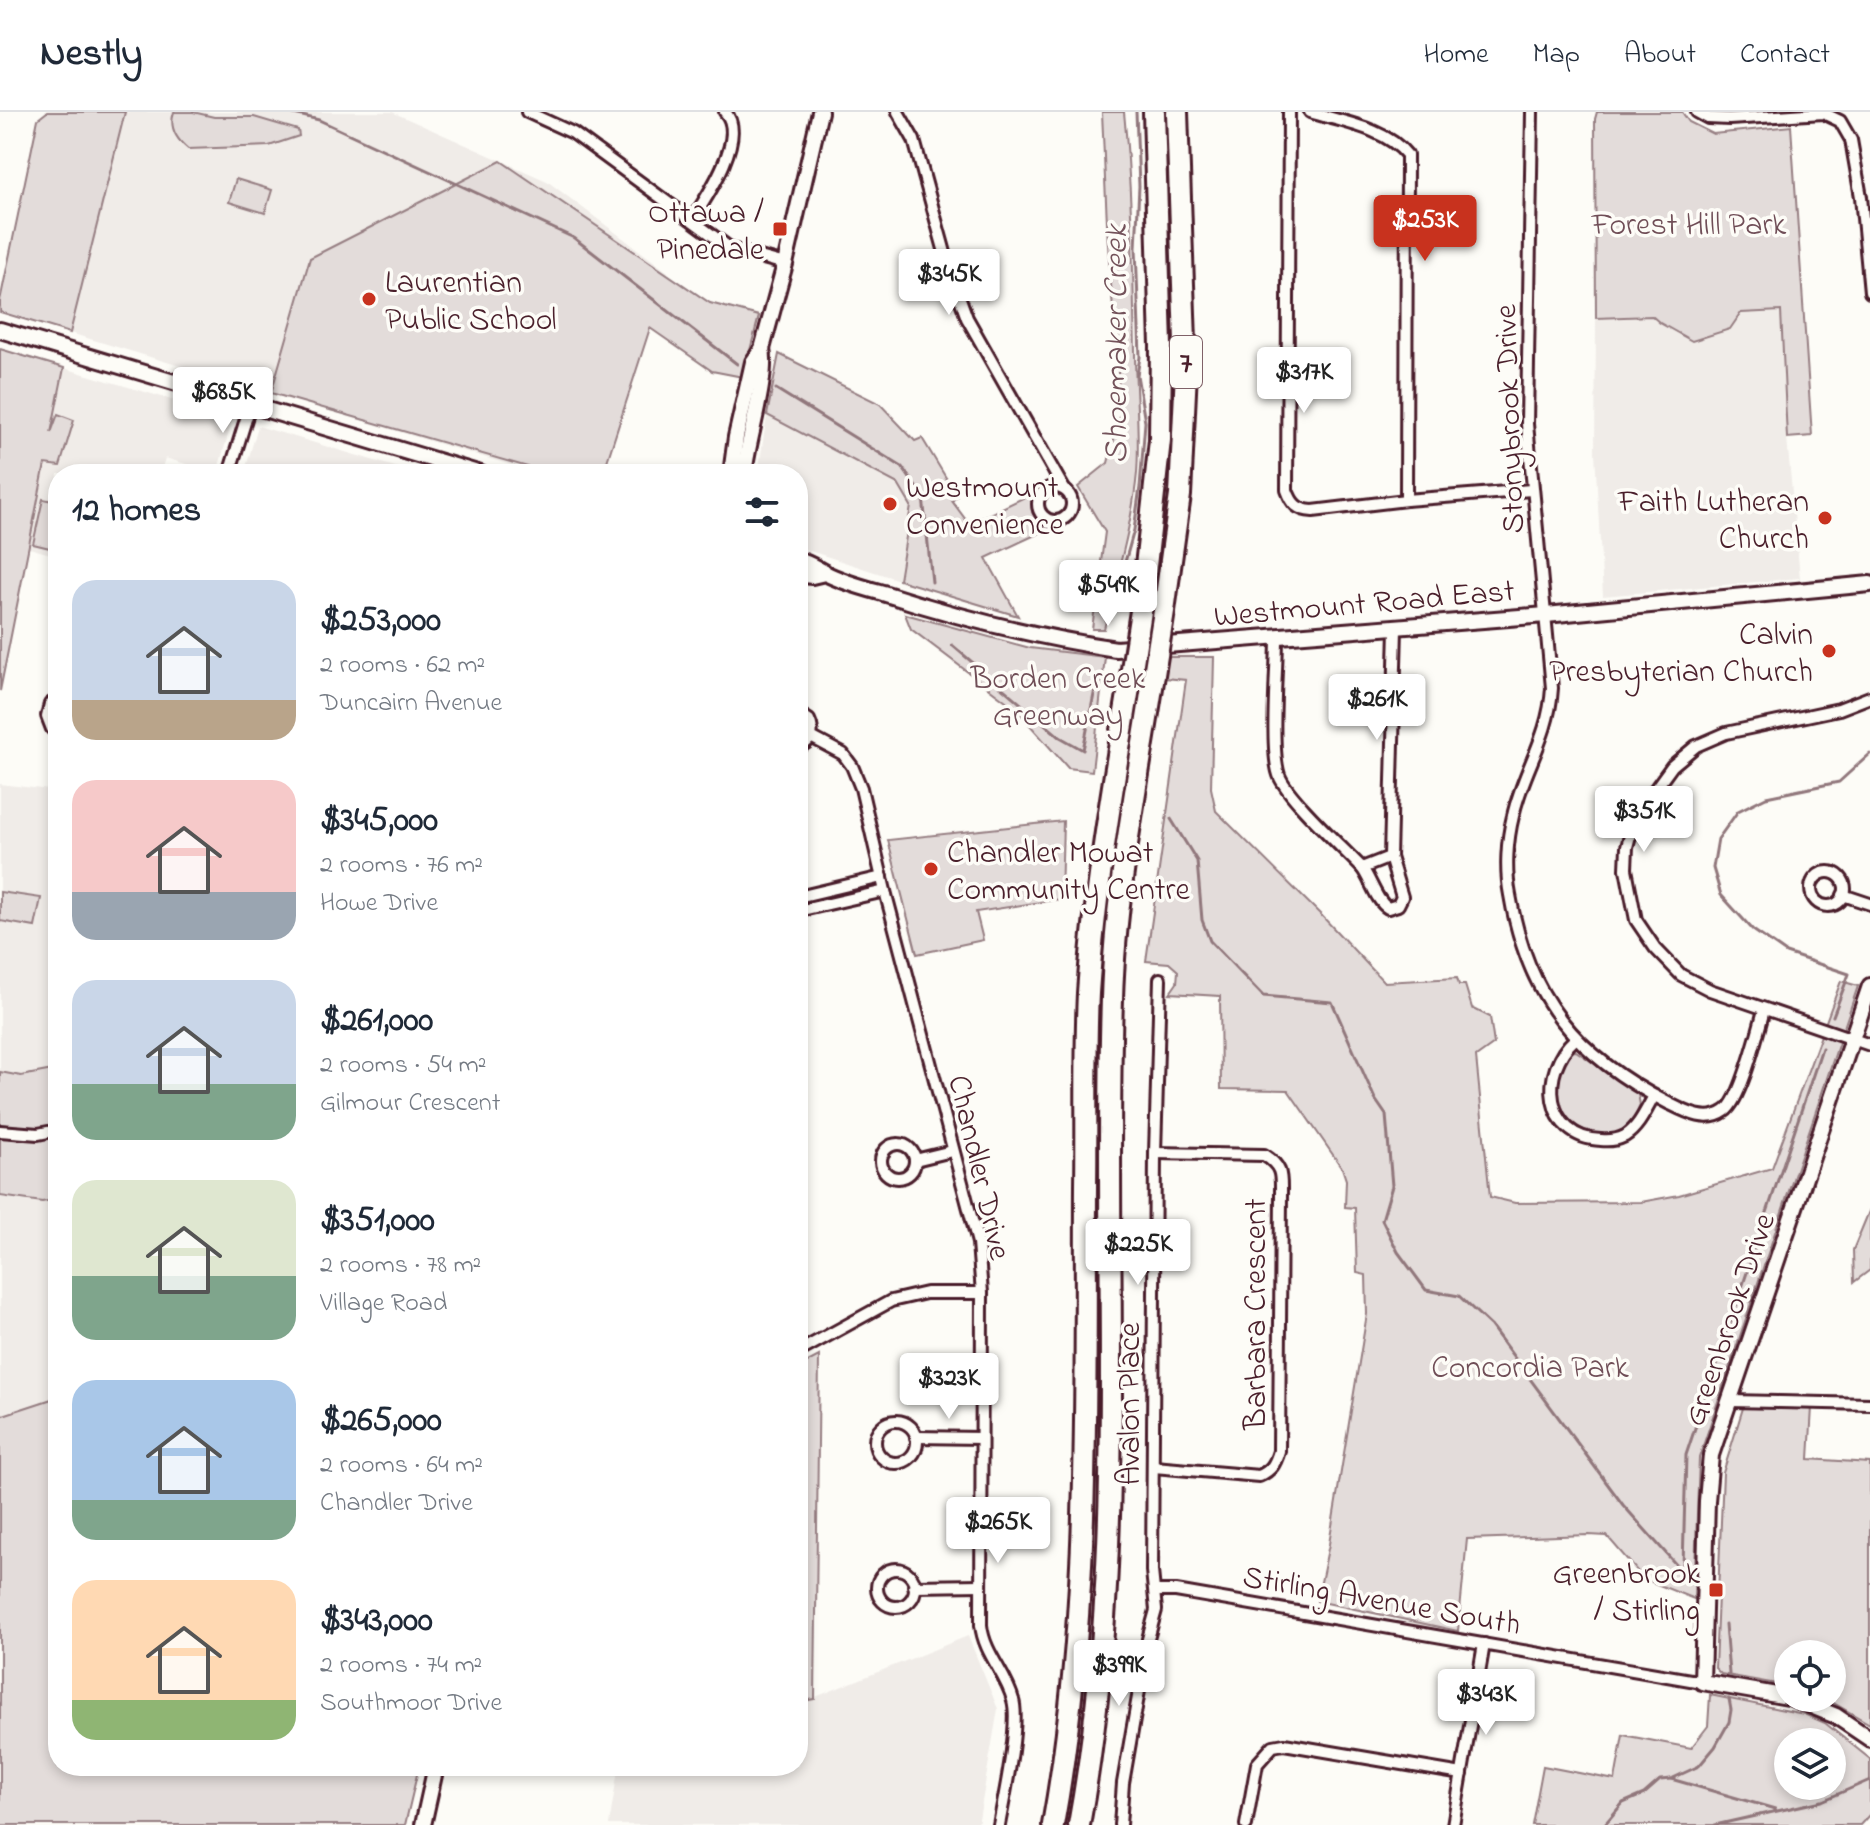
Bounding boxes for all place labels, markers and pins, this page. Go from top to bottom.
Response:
place label: Ottawa / Pinedale [648,191,765,275]
pin: $253K [1369,195,1481,263]
marker: Ottawa / Pinedale [771,220,789,238]
pin: $345K [893,249,1005,317]
place label: Laurentian Public School [385,261,557,345]
marker: Laurentian Public School [360,290,378,308]
pin: $317K [1248,347,1360,415]
pin: $685K [167,367,279,435]
place label: Westmount Convenience [906,466,1064,550]
place label: Faith Lutheran Church [1617,480,1809,564]
marker: Westmount Convenience [881,495,899,513]
marker: Faith Lutheran Church [1816,509,1834,527]
pin: $549K [1052,560,1164,628]
place label: Calvin Presbyterian Church [1549,613,1813,697]
marker: Calvin Presbyterian Church [1820,642,1838,660]
pin: $261K [1321,674,1433,742]
pin: $351K [1588,786,1700,854]
place label: Chandler Mowat Community Centre [947,831,1191,915]
marker: Chandler Mowat Community Centre [922,860,940,878]
pin: $225K [1082,1219,1194,1287]
pin: $323K [893,1353,1005,1421]
pin: $265K [942,1497,1054,1565]
place label: Greenbrook / Stirling [1552,1552,1701,1636]
marker: Greenbrook / Stirling [1707,1581,1725,1599]
pin: $399K [1063,1640,1175,1708]
pin: $343K [1430,1669,1542,1737]

